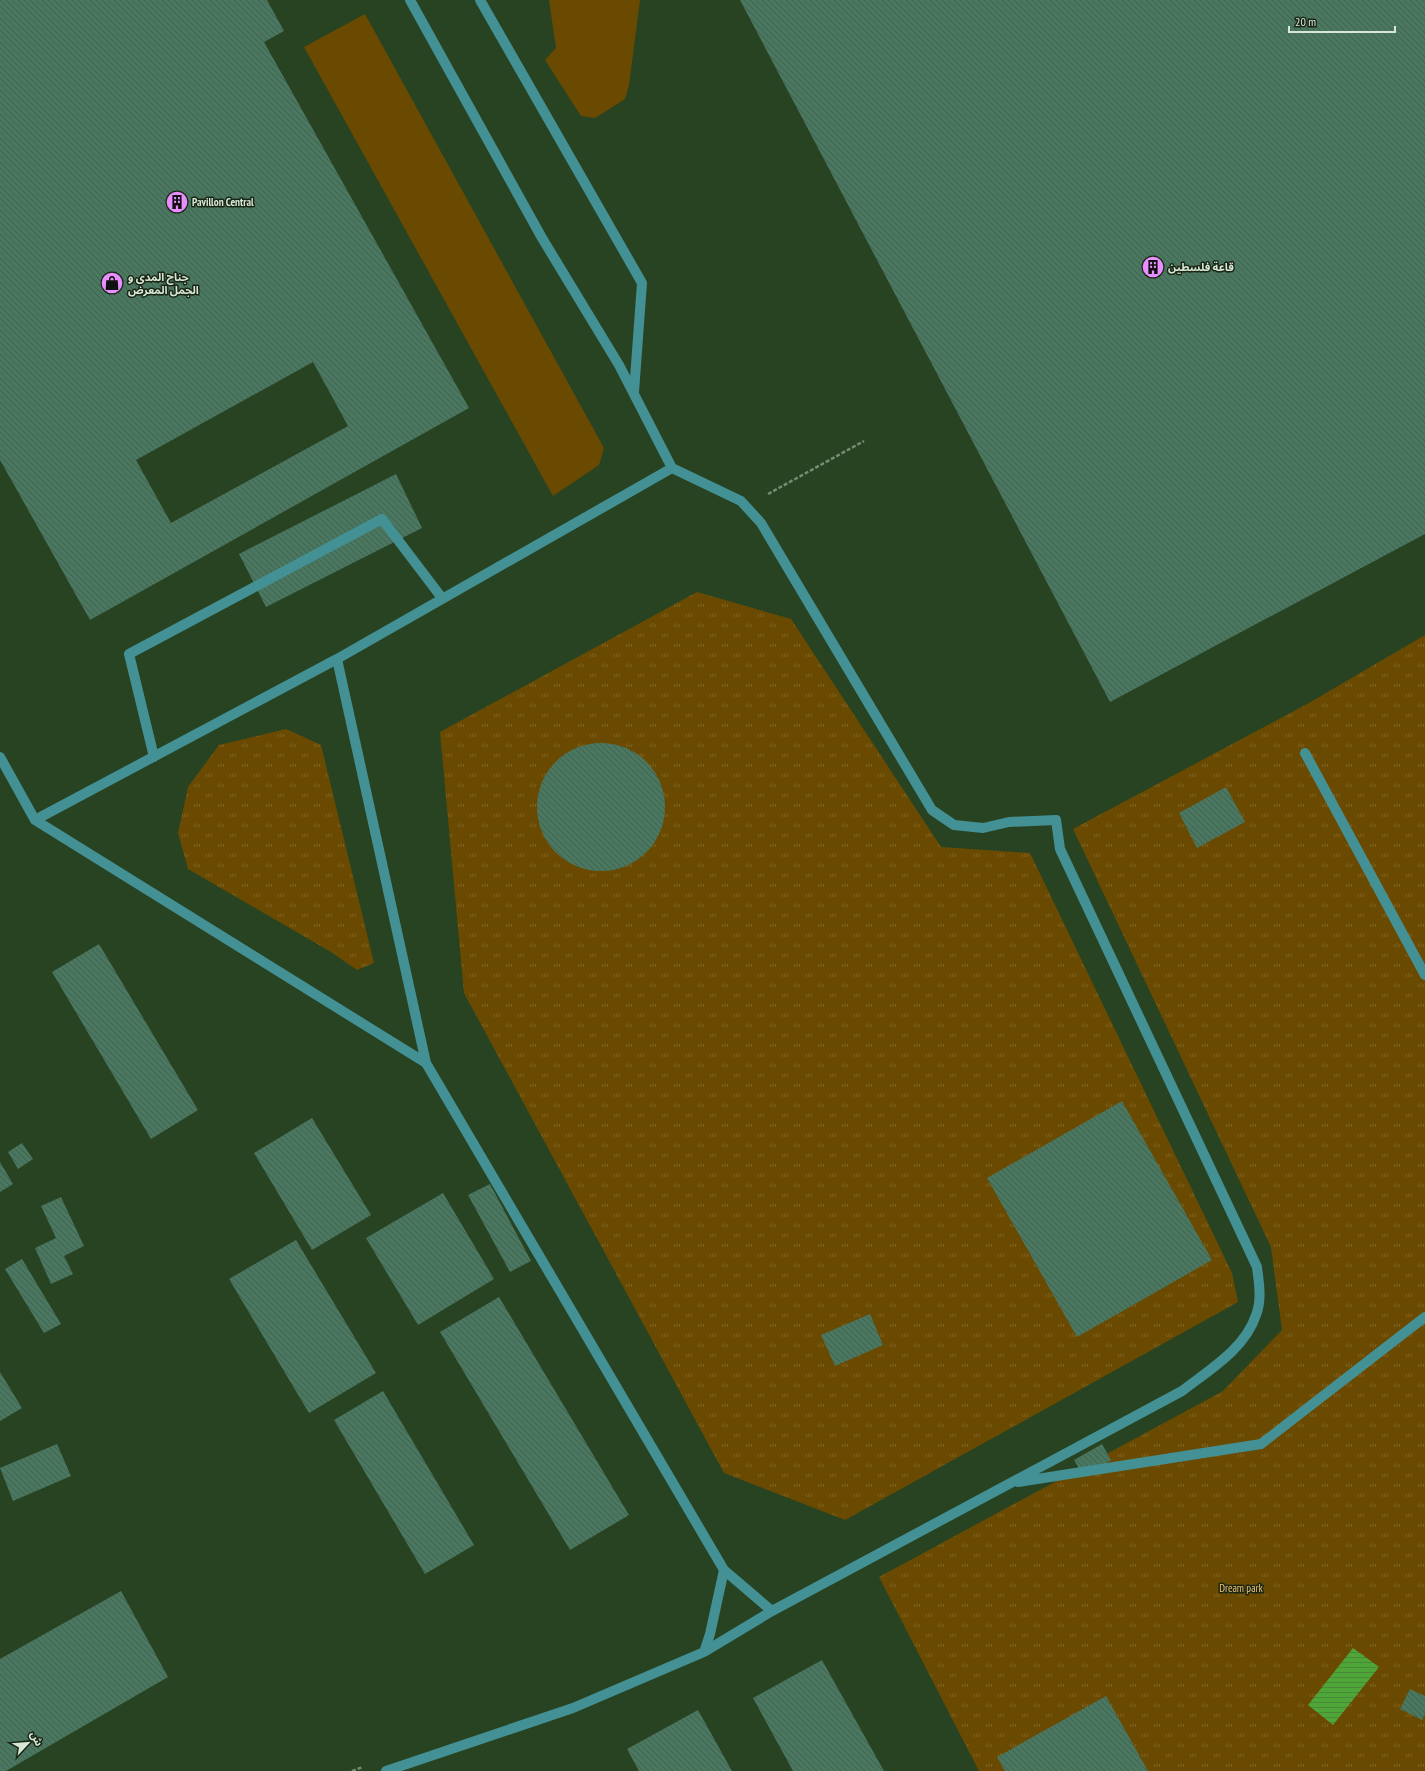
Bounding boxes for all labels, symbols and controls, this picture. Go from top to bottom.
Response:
scale bar [1289,8,1395,34]
text: 20 m [1295,14,1316,29]
building icon: Pavillon Central [164,189,190,215]
place label: Pavillon Central [192,195,254,209]
building icon: قاعة فلسطين [1140,254,1166,280]
place label: قاعة فلسطين [1168,260,1234,274]
shop icon: جناح المدى و الجمل المعرض [99,270,125,296]
place label: جناح المدى و الجمل المعرض [128,270,199,297]
park label: Dream park [1219,1581,1264,1595]
north arrow [8,1723,48,1763]
text: ش [27,1729,47,1748]

